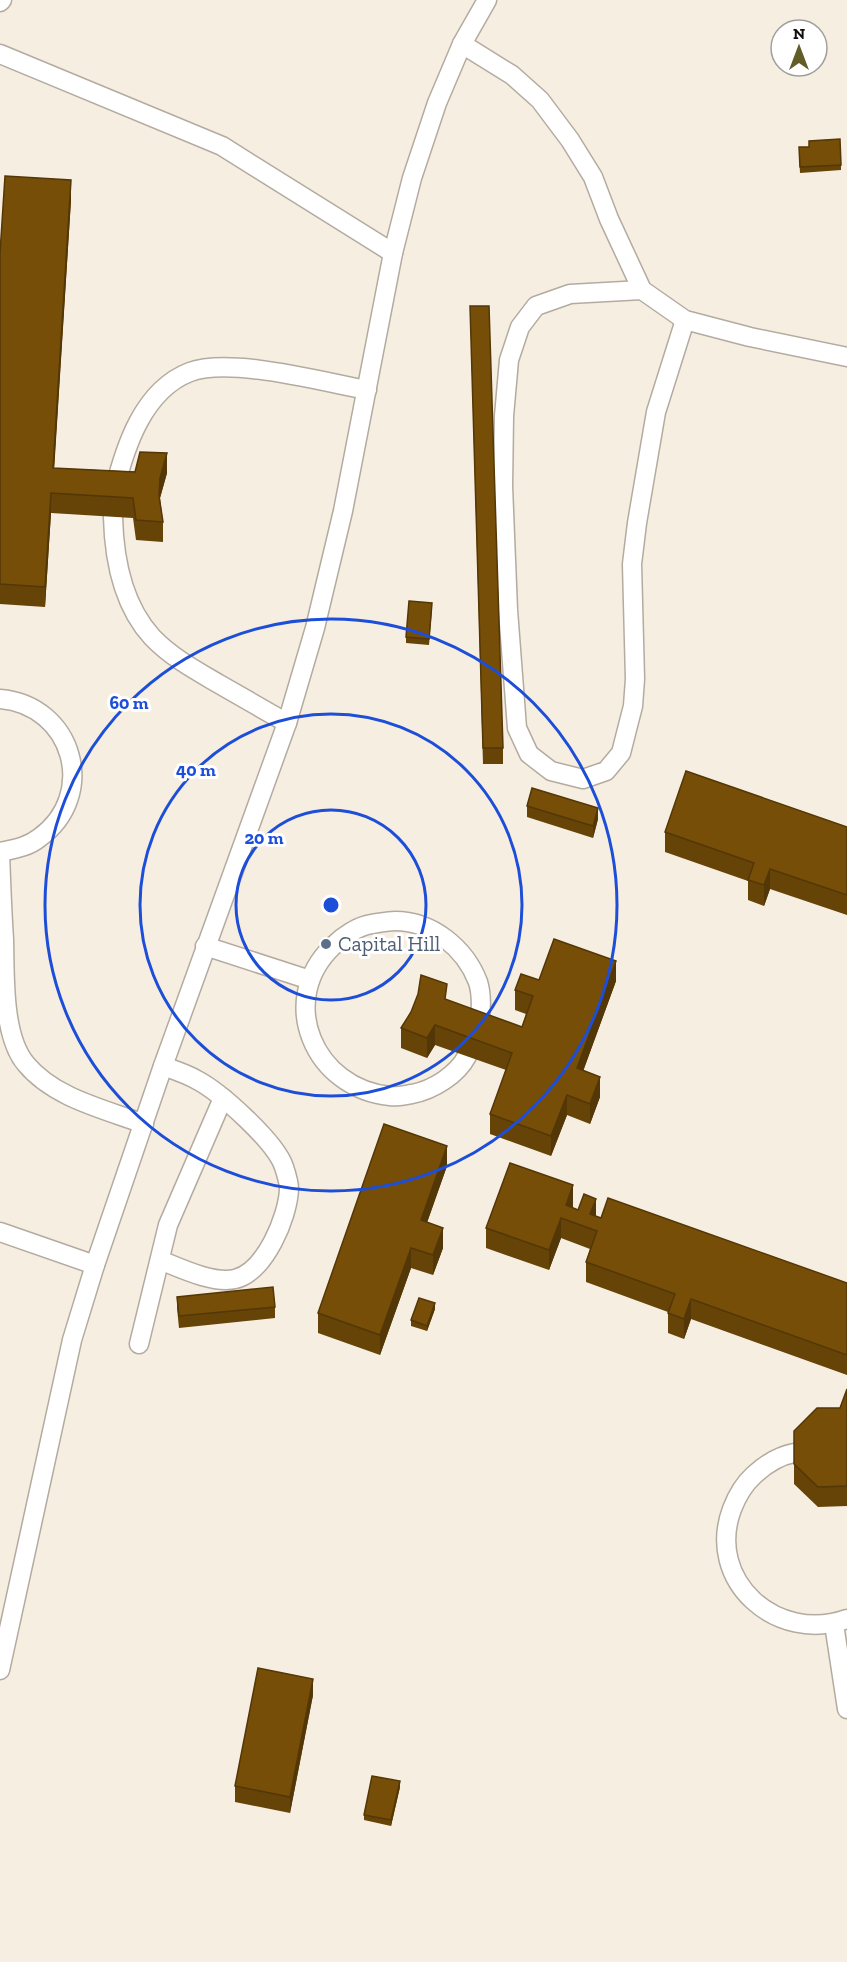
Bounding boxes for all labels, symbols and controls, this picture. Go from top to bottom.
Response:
north arrow [769,18,829,78]
text: N [793,24,805,43]
text: 60 m [109,692,149,714]
text: 40 m [176,759,216,781]
text: 20 m [244,827,284,849]
centre of rings [321,895,341,915]
place label: Capital Hill [338,931,441,956]
marker: Capital Hill [319,937,333,951]

